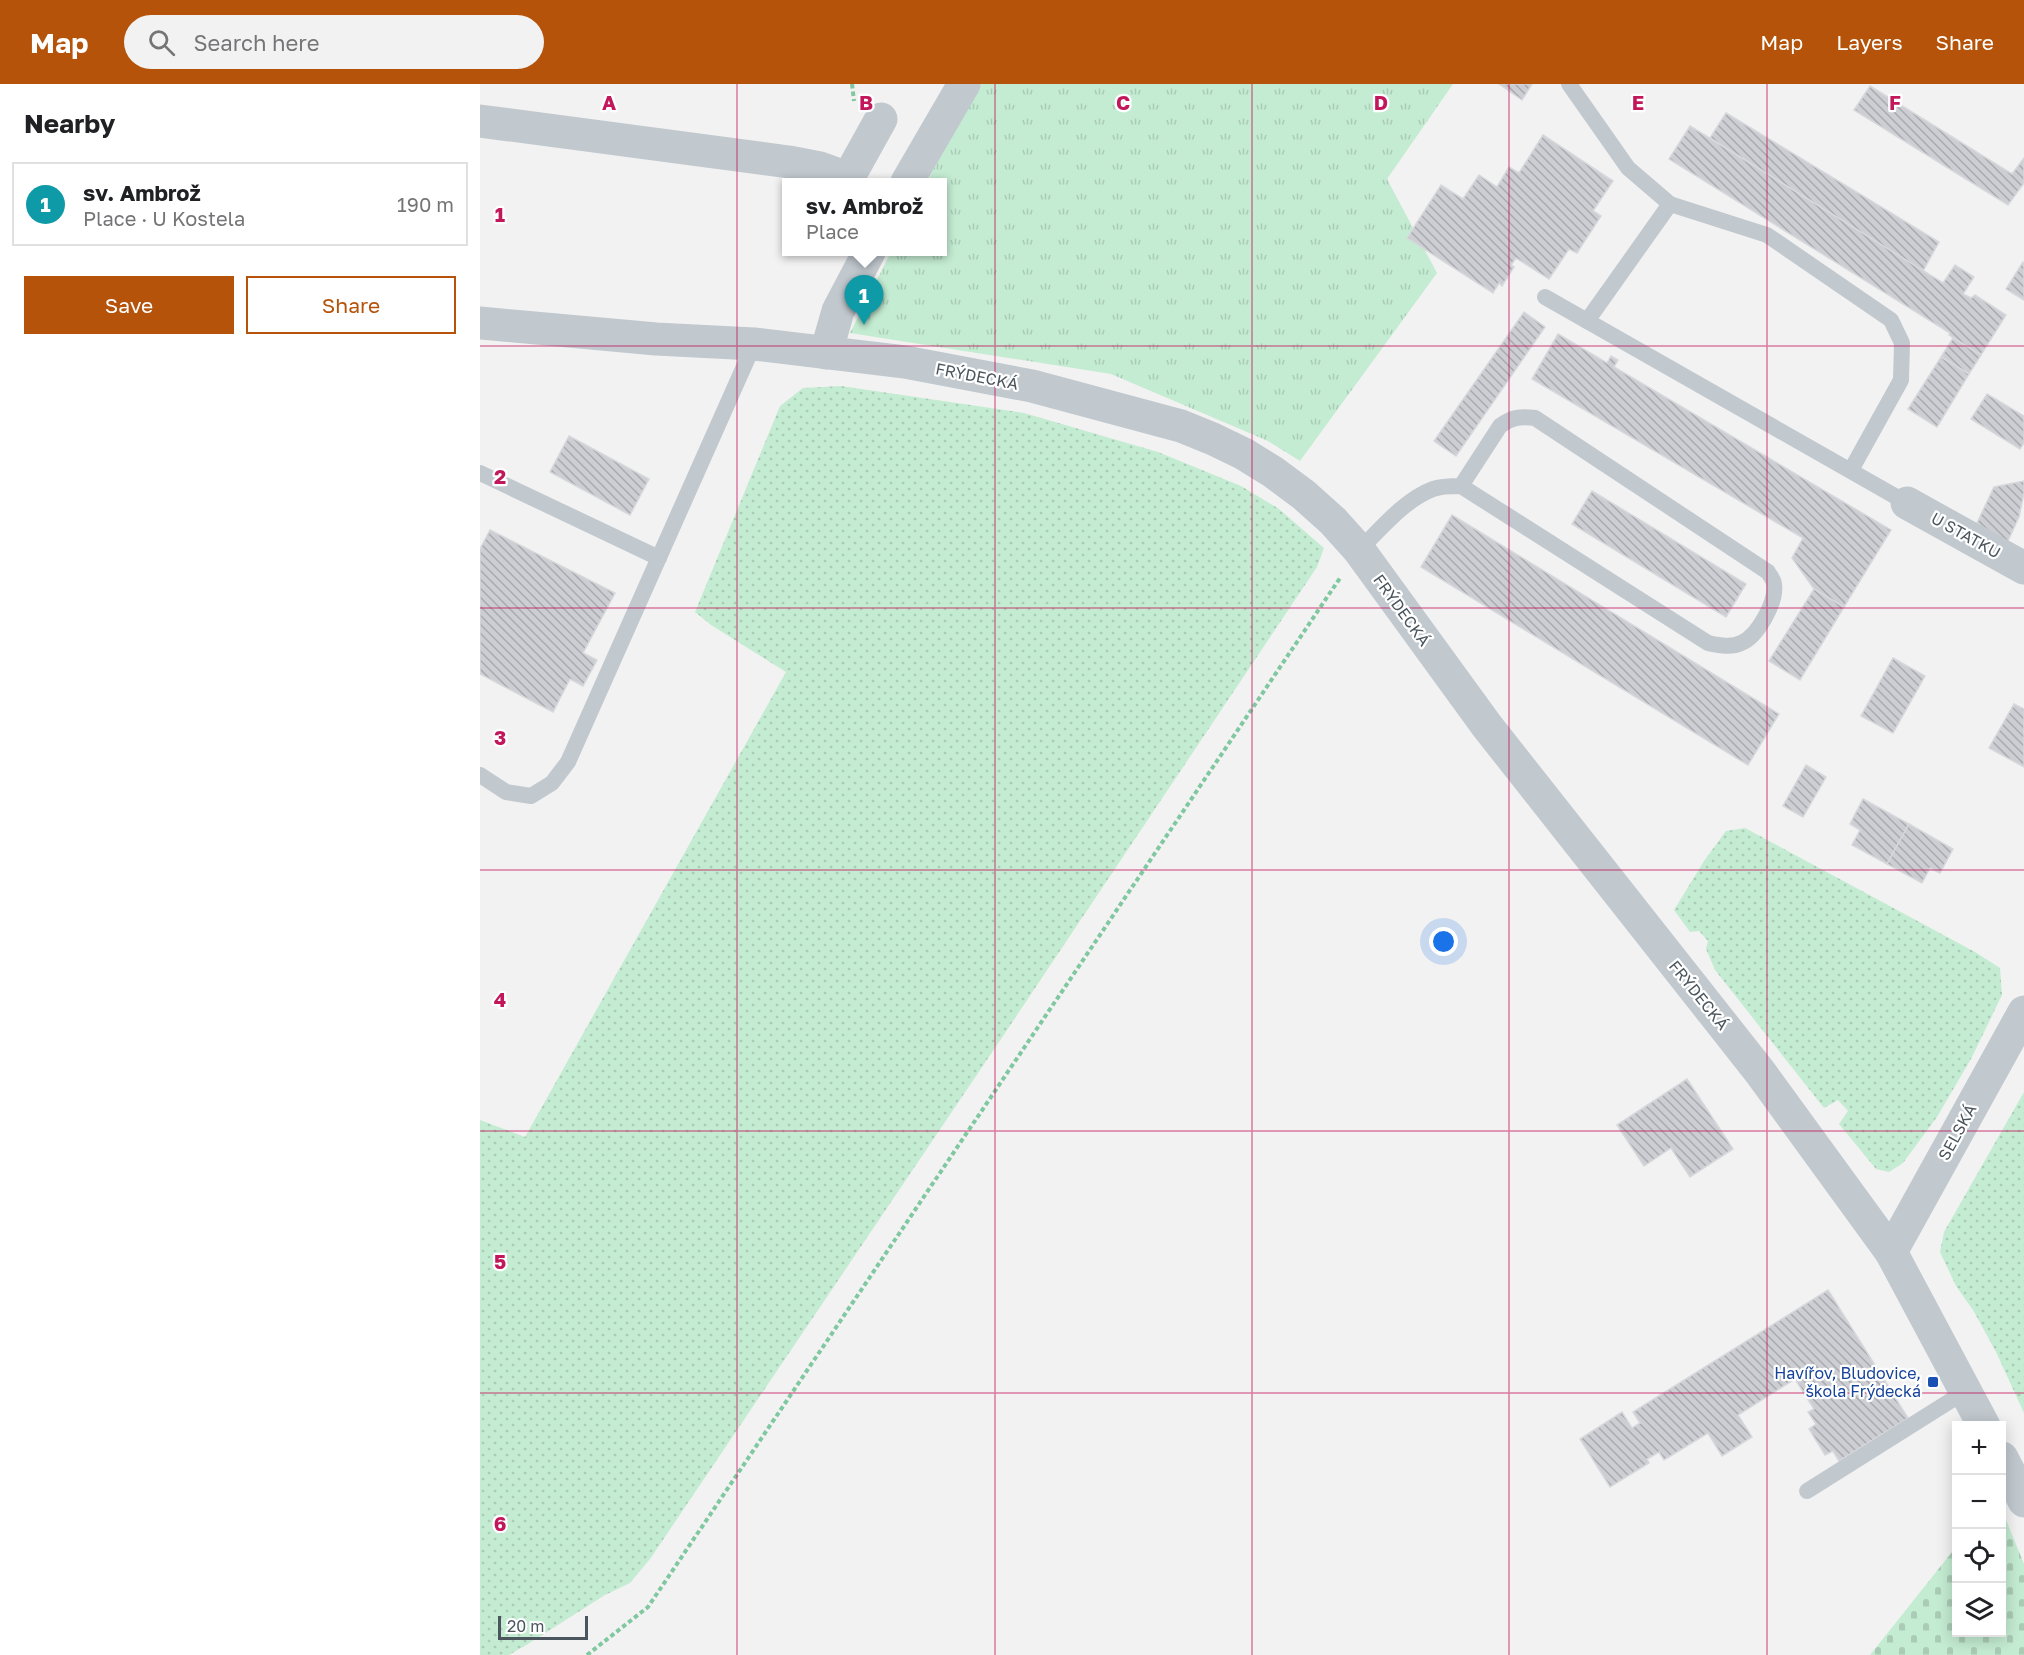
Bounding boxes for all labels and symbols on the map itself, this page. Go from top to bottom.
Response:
text: A [602,90,616,114]
text: B [859,90,873,114]
text: C [1116,90,1130,114]
text: D [1374,90,1388,114]
text: E [1632,90,1644,114]
text: F [1889,90,1901,114]
text: 1 [495,202,505,226]
pin: 1 [844,276,884,325]
street label: FRÝDECKÁ [934,358,1020,394]
text: 2 [494,464,506,488]
street label: U STATKU [1928,508,2004,562]
street label: FRÝDECKÁ [1369,570,1435,650]
text: 3 [494,725,506,749]
your location [1429,927,1458,956]
street label: FRÝDECKÁ [1665,956,1733,1034]
text: 4 [494,987,506,1011]
street label: SELSKÁ [1933,1100,1981,1164]
text: 5 [494,1249,506,1273]
place label: Havířov, Bludovice, škola Frýdecká [1774,1363,1921,1401]
marker: Havířov, Bludovice, škola Frýdecká [1926,1375,1940,1389]
text: 6 [494,1511,506,1535]
scale bar [498,1613,588,1640]

